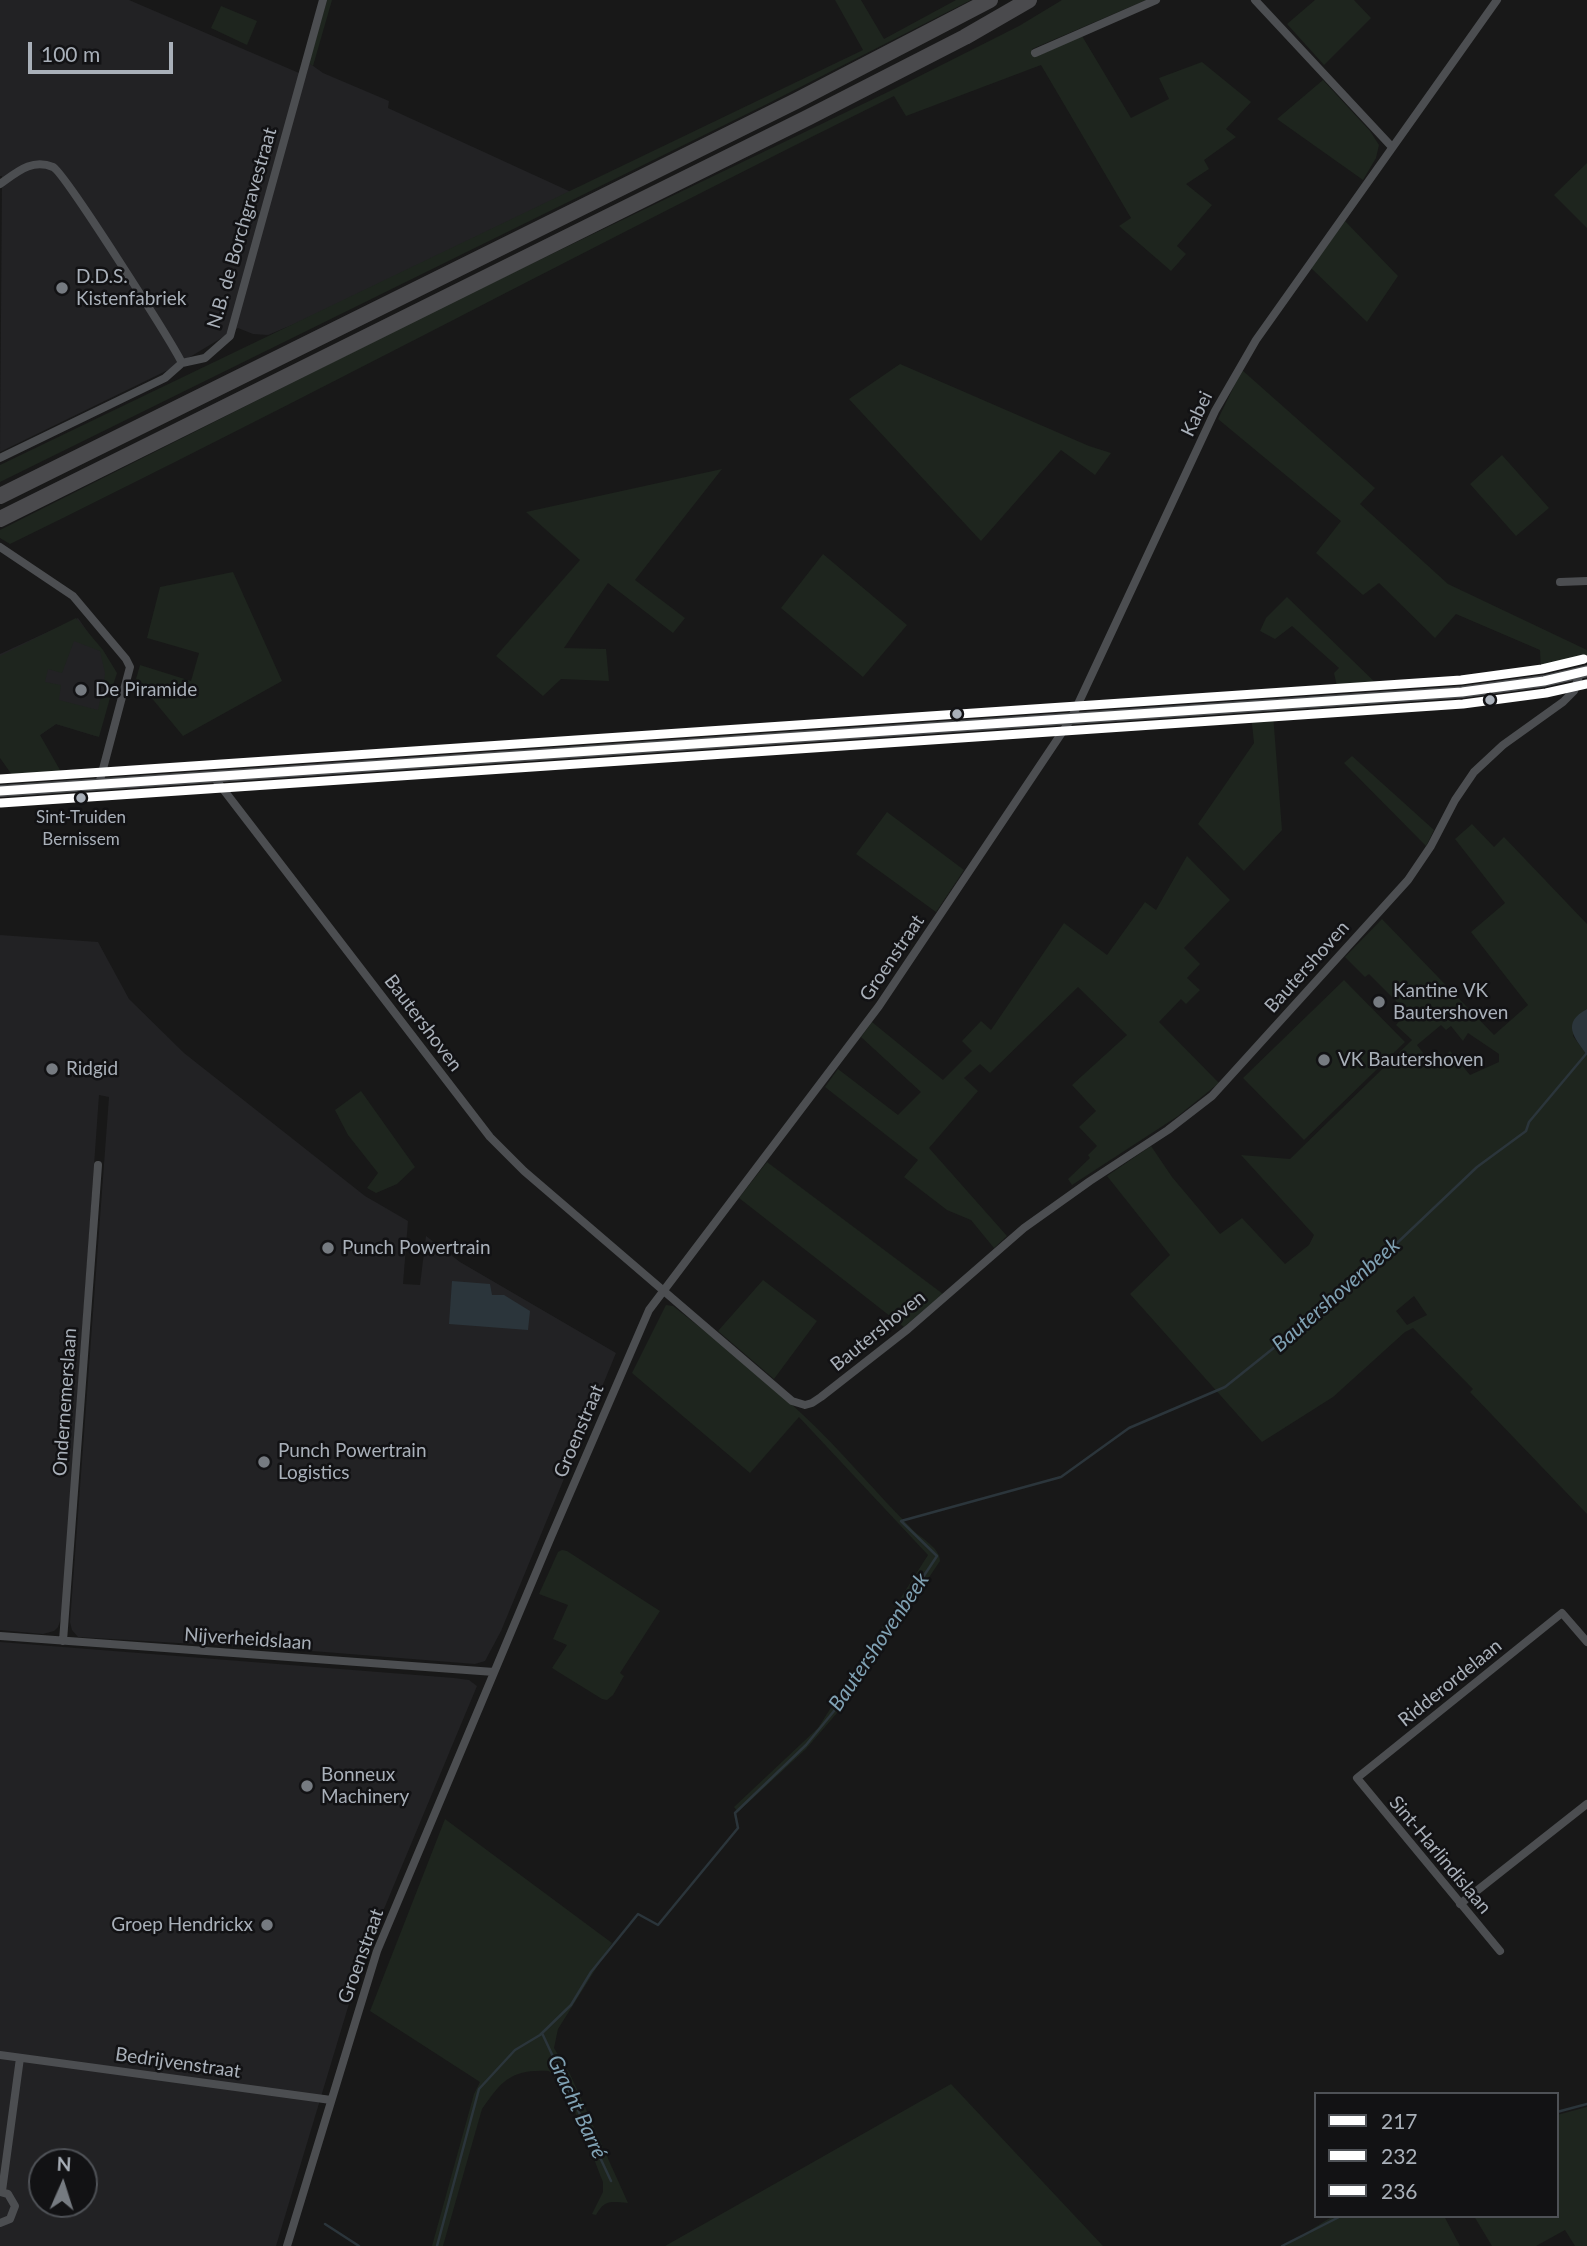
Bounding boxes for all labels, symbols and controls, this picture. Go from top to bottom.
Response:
scale bar [32,28,177,72]
text: 100 m [41,41,100,66]
street label: N.B. de Borchgravestraat [202,125,282,331]
place label: D.D.S. Kistenfabriek [76,266,186,310]
marker: D.D.S. Kistenfabriek [54,280,70,296]
street label: Kabei [1176,388,1218,440]
place label: De Piramide [95,679,197,701]
marker: De Piramide [73,682,89,698]
unlabelled marker [1483,693,1497,707]
unlabelled marker [950,707,964,721]
marker: Sint-Truiden Bernissem [74,791,88,805]
place label: Sint-Truiden Bernissem [36,808,126,848]
street label: Groenstraat [855,911,929,1005]
street label: Bautershoven [1260,917,1354,1017]
street label: Bautershoven [379,970,467,1076]
place label: Kantine VK Bautershoven [1393,980,1508,1024]
marker: Kantine VK Bautershoven [1371,994,1387,1010]
place label: VK Bautershoven [1338,1049,1484,1071]
marker: VK Bautershoven [1316,1052,1332,1068]
place label: Ridgid [66,1058,118,1080]
marker: Ridgid [44,1061,60,1077]
water label: Bautershovenbeek [1267,1233,1405,1357]
place label: Punch Powertrain [342,1237,491,1259]
marker: Punch Powertrain [320,1240,336,1256]
street label: Bautershoven [826,1286,930,1376]
street label: Ondernemerslaan [48,1327,82,1477]
street label: Groenstraat [549,1381,609,1481]
place label: Punch Powertrain Logistics [278,1440,427,1484]
marker: Punch Powertrain Logistics [256,1454,272,1470]
water label: Bautershovenbeek [824,1568,934,1716]
street label: Nijverheidslaan [183,1623,313,1655]
street label: Ridderordelaan [1394,1634,1506,1732]
place label: Bonneux Machinery [321,1764,409,1808]
marker: Bonneux Machinery [299,1778,315,1794]
street label: Sint-Harlindislaan [1384,1791,1496,1919]
street label: Groenstraat [333,1906,389,2006]
place label: Groep Hendrickx [111,1914,253,1936]
marker: Groep Hendrickx [259,1917,275,1933]
street label: Bedrijvenstraat [114,2043,242,2083]
water label: Gracht Barré [542,2051,612,2163]
legend [1314,2092,1559,2218]
text: 217 [1381,2108,1418,2133]
text: 232 [1381,2143,1418,2168]
north arrow [28,2148,98,2218]
text: N [56,2152,72,2175]
text: 236 [1381,2178,1418,2203]

